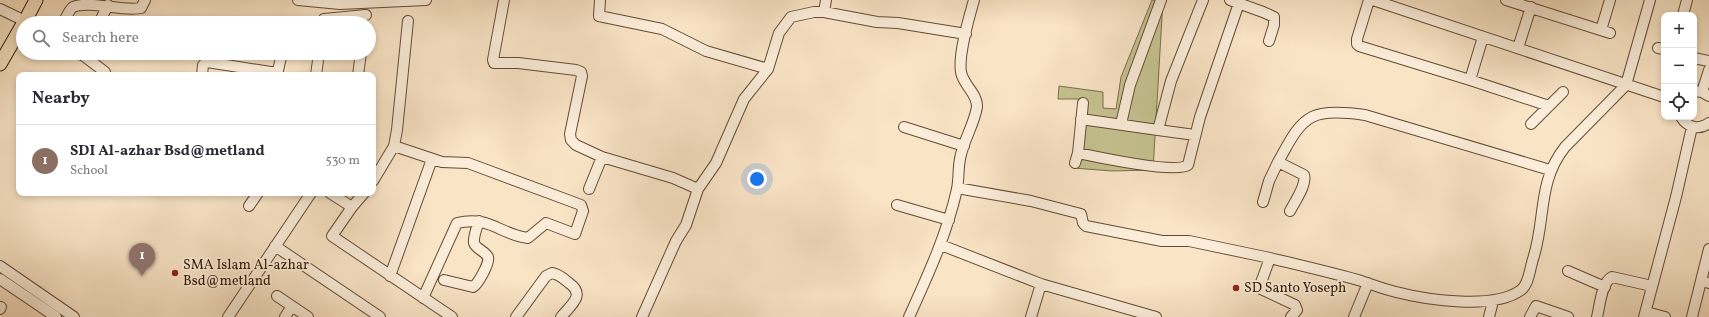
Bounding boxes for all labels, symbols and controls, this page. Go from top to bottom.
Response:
map controls [1661,12,1697,120]
button: + [1661,12,1697,48]
search box [16,16,376,60]
icon: search [30,27,52,49]
text: Search here [62,28,139,49]
button: − [1661,48,1697,84]
button: locate [1661,84,1697,120]
text: Nearby [32,87,90,110]
text: SDI Al-azhar Bsd@metland [70,141,265,162]
text: 1 [42,152,48,170]
text: 530 m [325,152,360,170]
text: School [70,162,108,180]
your location [747,169,767,189]
pin: 1 [129,243,155,276]
place label: SMA Islam Al-azhar Bsd@metland [183,256,309,291]
marker: SMA Islam Al-azhar Bsd@metland [170,268,180,278]
place label: SD Santo Yoseph [1244,279,1346,298]
marker: SD Santo Yoseph [1231,283,1241,293]

